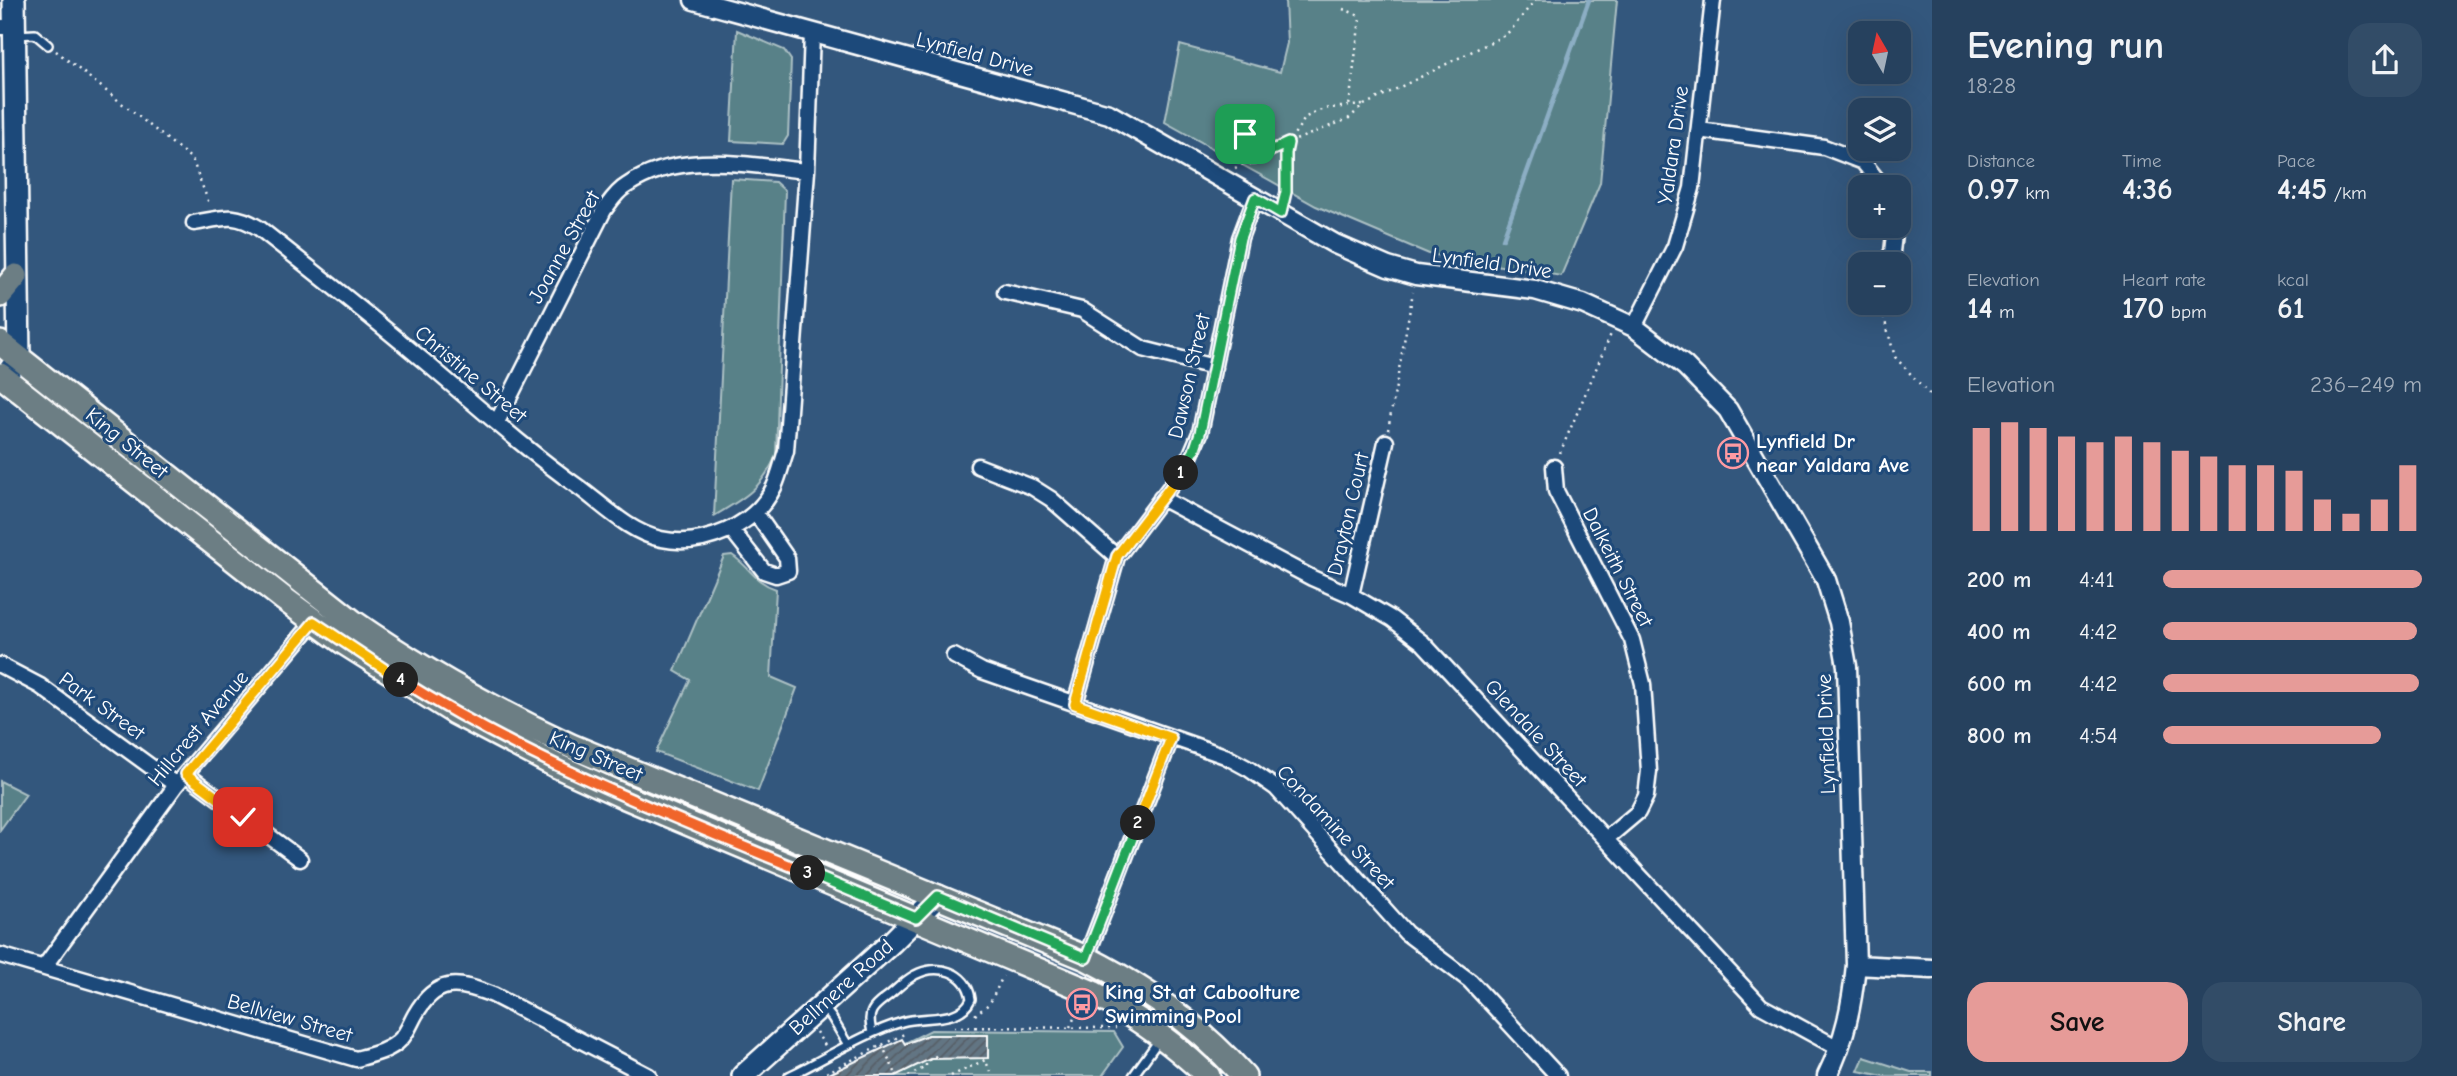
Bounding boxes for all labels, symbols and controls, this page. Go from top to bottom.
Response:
north arrow [1848,21,1911,84]
map controls [1848,21,1911,315]
button: share [2348,23,2422,97]
text: Evening run [1967,24,2164,68]
street label: Lynfield Drive [914,27,1036,81]
text: 18:28 [1967,72,2016,99]
street label: Yaldara Drive [1653,84,1693,206]
button: layers [1848,98,1911,161]
pin [1215,104,1275,164]
icon: arrive [1226,115,1264,153]
text: Distance [1967,150,2035,172]
text: Time [2122,150,2161,172]
text: Pace [2277,150,2315,172]
text: 0.97 [1967,172,2019,207]
text: 4:36 [2122,172,2173,207]
text: 4:45 [2277,172,2327,207]
button: + [1848,175,1911,238]
text: km [2019,182,2050,204]
text: /km [2327,182,2367,204]
street label: Joanne Street [523,186,605,307]
street label: Lynfield Drive [1431,243,1553,283]
button: − [1848,252,1911,315]
text: Elevation [1967,269,2040,291]
text: Heart rate [2122,269,2206,291]
text: kcal [2277,269,2309,291]
text: 14 [1967,291,1993,326]
text: 170 [2122,291,2164,326]
text: 61 [2277,291,2304,326]
text: m [1993,301,2015,323]
text: bpm [2164,301,2207,323]
street label: Dawson Street [1163,310,1215,441]
street label: Christine Street [410,320,533,428]
text: Elevation [1967,371,2055,398]
text: 236–249 m [2310,371,2422,398]
street label: King Street [81,403,174,484]
place label: Lynfield Dr near Yaldara Ave [1756,429,1909,477]
bus stop icon: Lynfield Dr near Yaldara Ave [1716,436,1750,470]
street label: Drayton Court [1322,449,1374,578]
pin: 1 [1164,456,1198,490]
text: 1 [1177,461,1184,483]
street label: Dalkeith Street [1578,503,1659,631]
text: 200 m [1967,566,2031,593]
text: 4:41 [2079,566,2115,593]
text: 400 m [1967,618,2031,645]
text: 4:42 [2079,618,2117,645]
pin: 4 [384,662,418,698]
street label: Hillcrest Avenue [143,665,253,791]
street label: Park Street [55,667,150,746]
text: 4 [396,668,405,690]
text: 600 m [1967,670,2032,697]
text: 4:42 [2079,670,2117,697]
street label: Lynfield Drive [1812,673,1840,795]
street label: Glendale Street [1480,674,1593,793]
text: 800 m [1967,722,2032,749]
text: 4:54 [2079,722,2118,749]
street label: King Street [546,726,647,787]
street label: Condamine Street [1272,760,1401,895]
pin [213,787,273,847]
icon: check [224,798,262,836]
pin: 2 [1120,806,1156,840]
text: 2 [1133,811,1142,833]
pin: 3 [790,856,826,890]
text: 3 [803,861,812,883]
street label: Bellmere Road [784,934,898,1040]
place label: King St at Caboolture Swimming Pool [1105,980,1300,1028]
button: Save [1967,982,2188,1062]
button: Share [2202,982,2422,1062]
bus stop icon: King St at Caboolture Swimming Pool [1065,987,1099,1021]
street label: Bellview Street [225,989,356,1048]

